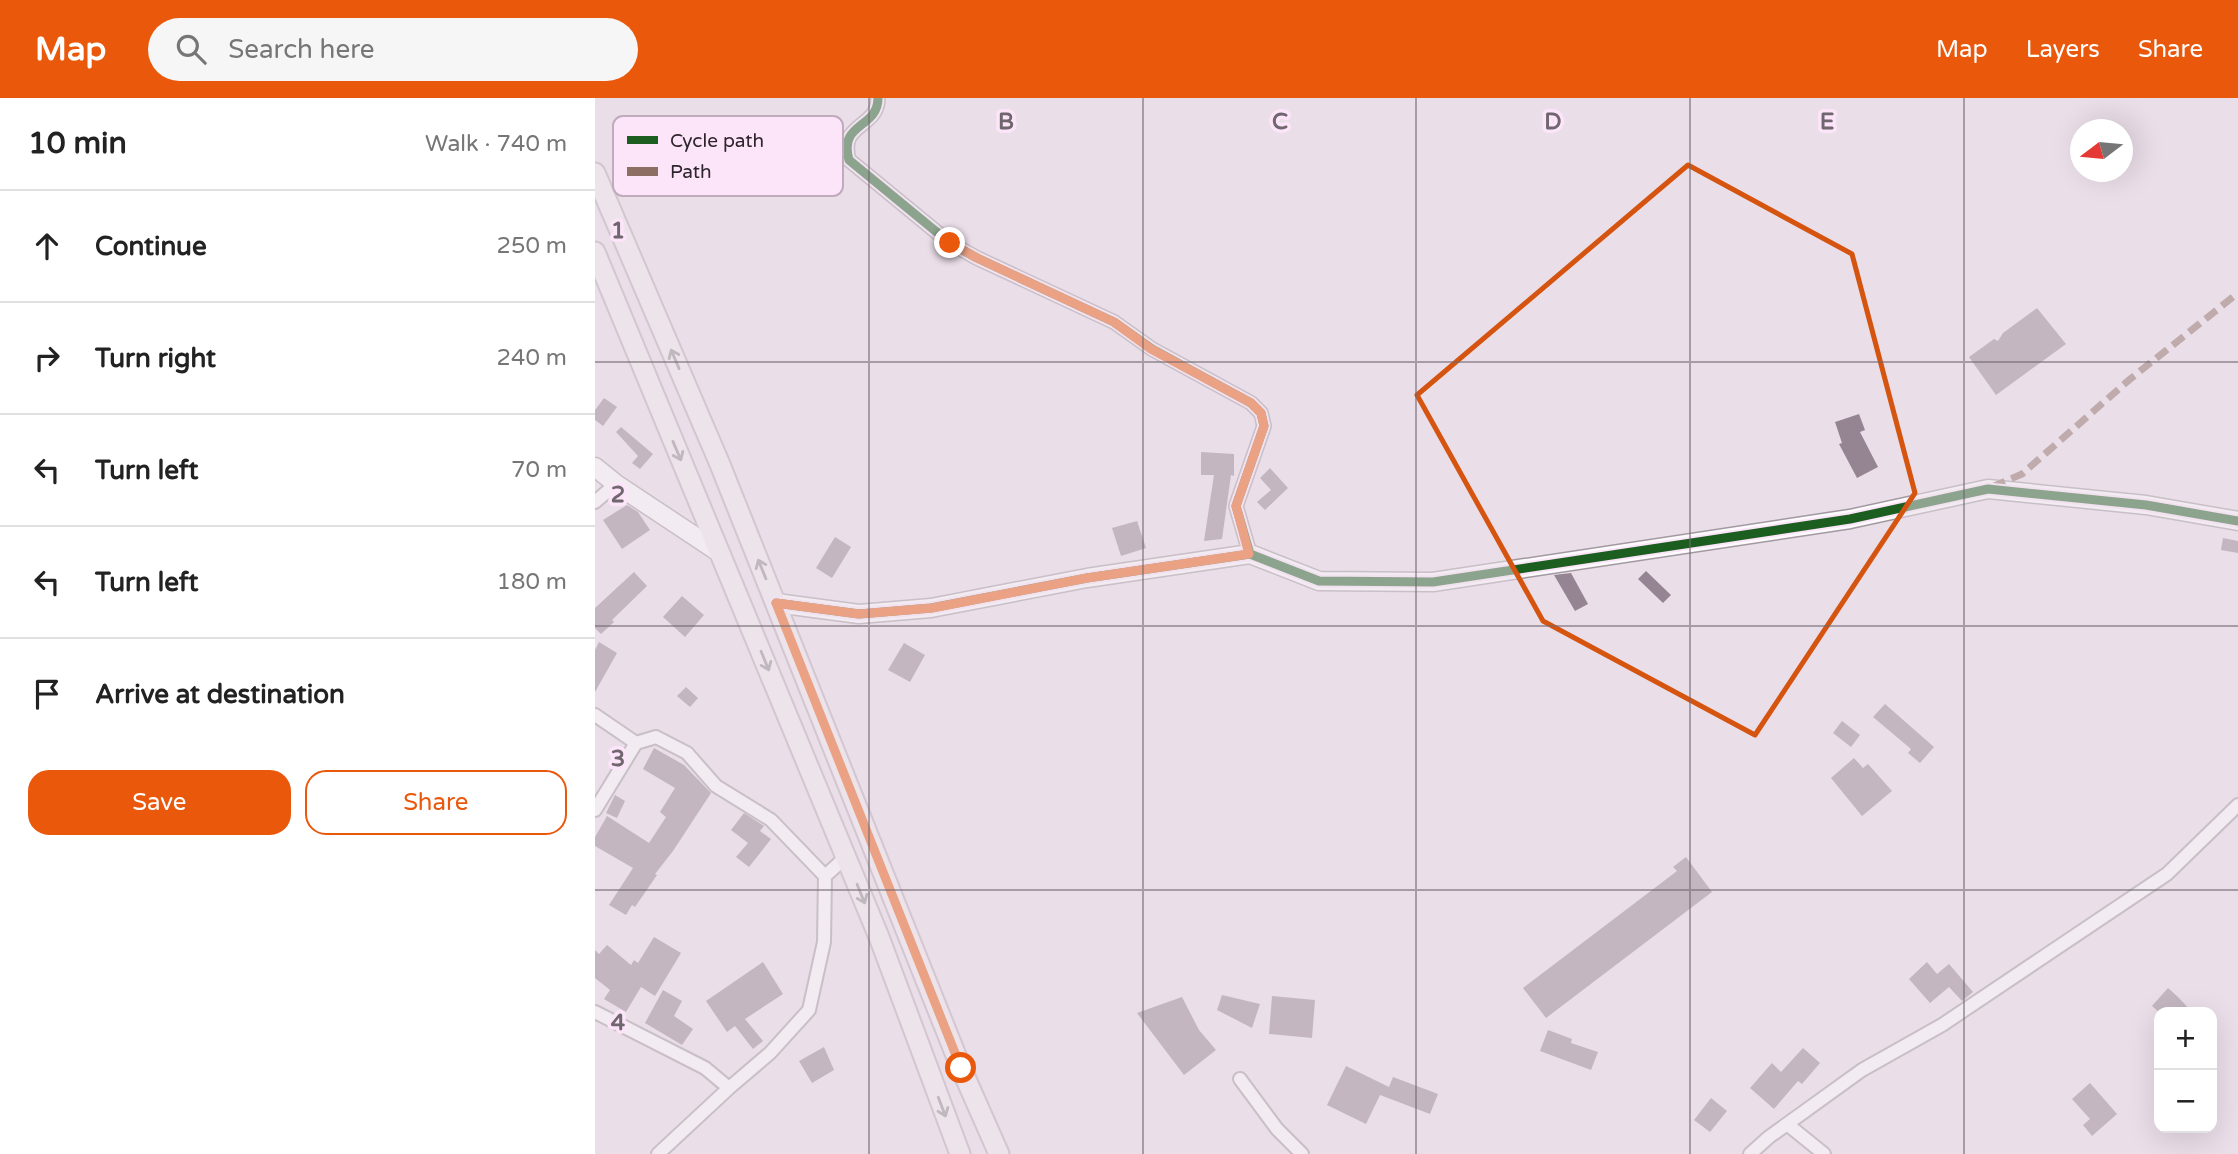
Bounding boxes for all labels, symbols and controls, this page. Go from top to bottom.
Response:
search box [148,18,638,81]
text: Map [35,30,106,69]
icon: search [172,30,210,68]
text: Search here [228,34,374,65]
text: Map [1936,35,1988,64]
text: Layers [2026,35,2100,64]
text: Share [2138,35,2203,64]
text: B [998,108,1014,136]
text: C [1272,108,1288,136]
text: D [1544,108,1562,136]
text: E [1820,108,1834,136]
legend [613,116,843,196]
north arrow [2070,119,2133,182]
text: 10 min [28,125,127,162]
text: Walk · 740 m [425,130,567,158]
text: Cycle path [670,130,764,152]
text: Path [670,161,712,183]
text: 1 [611,217,625,245]
icon: ahead [28,227,66,265]
route end [934,227,965,258]
text: Continue [95,231,207,262]
text: 250 m [497,232,567,260]
icon: right [28,339,66,377]
text: Turn right [95,343,216,374]
text: 240 m [497,344,567,372]
one-way arrow [668,348,681,370]
one-way arrow [671,440,684,462]
icon: left [28,451,66,489]
text: Turn left [95,455,198,486]
text: 70 m [511,456,567,484]
text: 2 [611,481,625,509]
one-way arrow [755,558,768,580]
icon: left [28,563,66,601]
text: Turn left [95,567,198,598]
text: 180 m [497,568,567,596]
one-way arrow [759,650,772,672]
icon: arrive [28,675,66,713]
text: Arrive at destination [95,679,345,710]
text: 3 [611,745,625,773]
button: Save [28,770,291,835]
button: Share [305,770,567,835]
one-way arrow [855,883,868,904]
map controls [2154,1007,2217,1133]
button: + [2154,1007,2217,1070]
text: 4 [611,1009,626,1037]
route start [945,1052,976,1083]
button: − [2154,1070,2217,1133]
one-way arrow [937,1095,950,1117]

